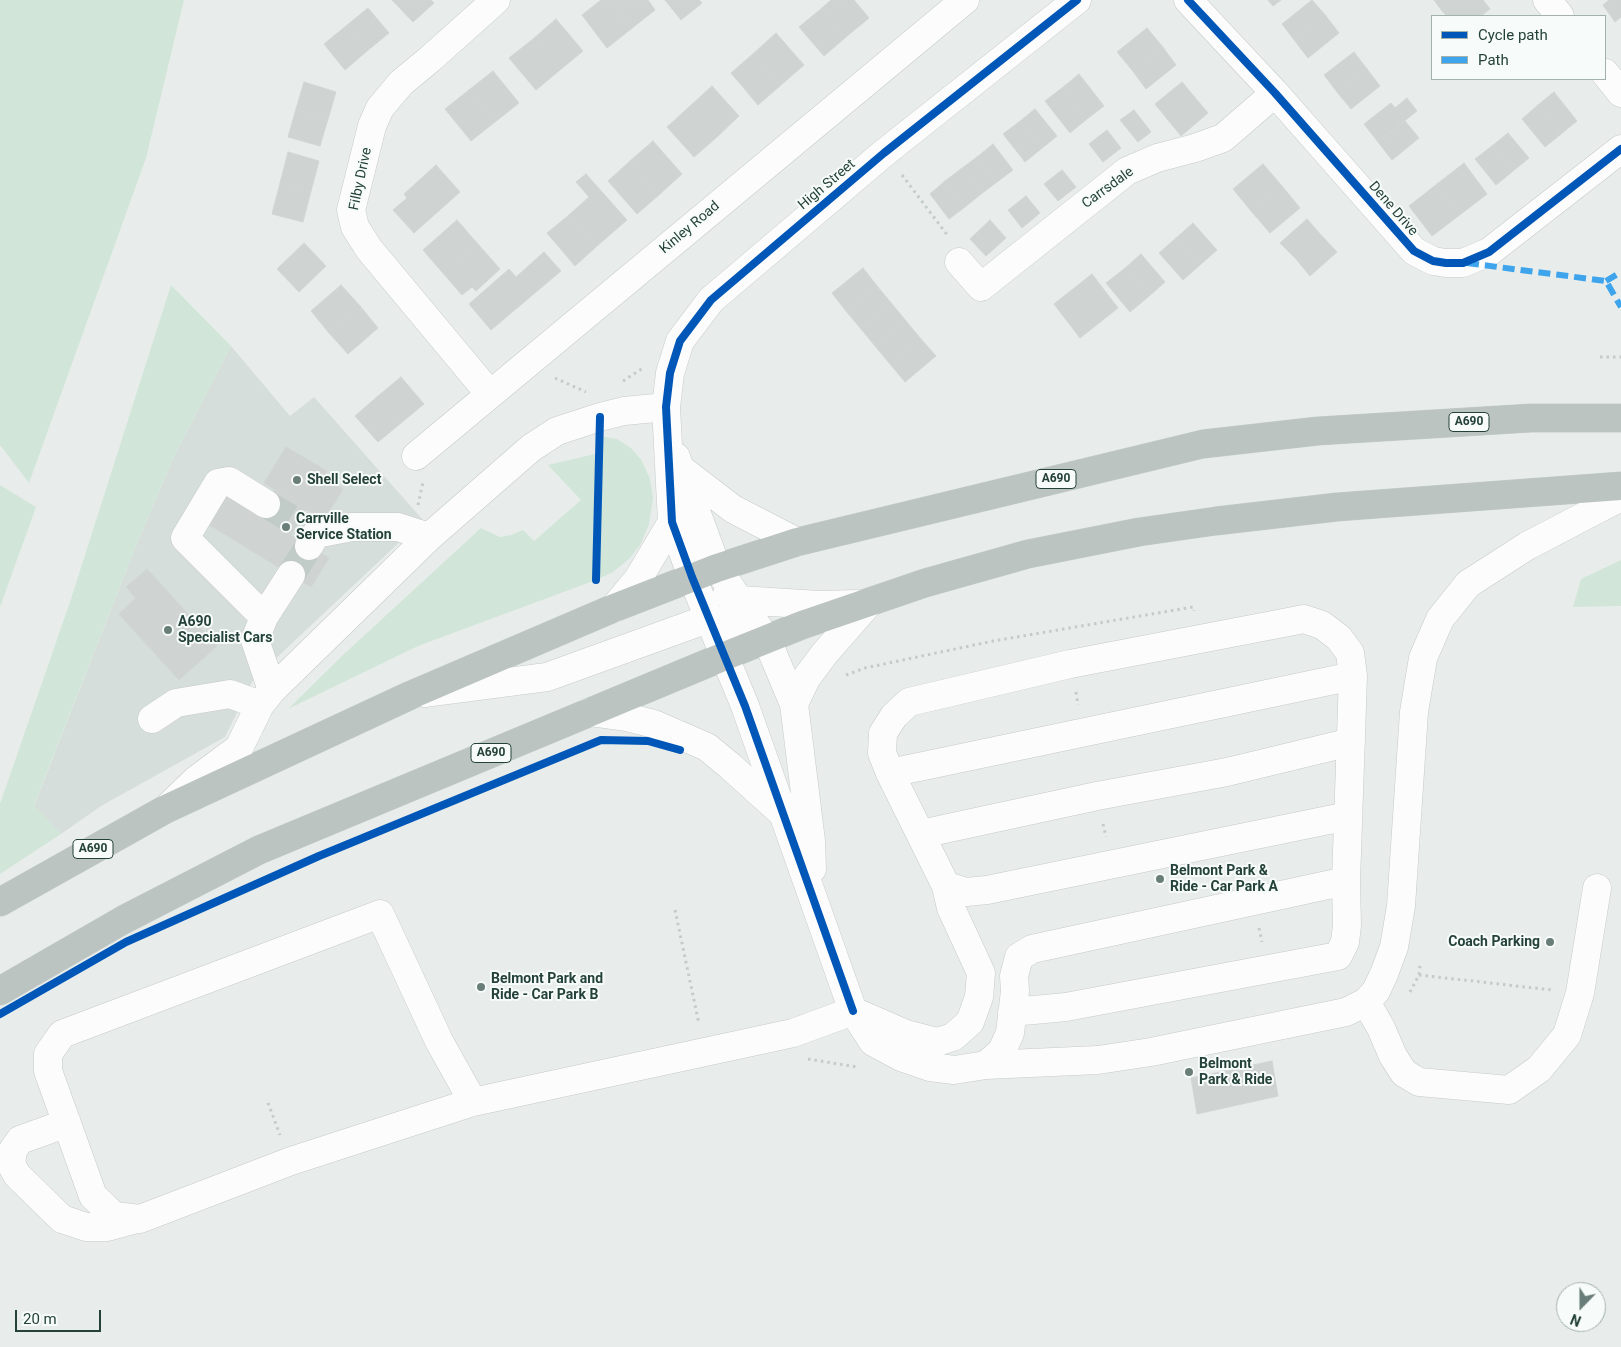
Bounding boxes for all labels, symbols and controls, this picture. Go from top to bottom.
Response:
legend [1431,15,1606,80]
text: Cycle path [1478,26,1548,44]
text: Path [1478,51,1509,69]
street label: Filby Drive [346,146,376,212]
street label: High Street [795,156,859,214]
street label: Carrsdale [1079,164,1137,212]
street label: Dene Drive [1365,178,1421,240]
street label: Kinley Road [657,198,723,258]
road number: A690 [1449,412,1489,432]
road number: A690 [1036,469,1076,488]
place label: Shell Select [307,472,381,488]
marker: Shell Select [291,474,303,486]
place label: Carrville Service Station [296,511,392,544]
marker: Carrville Service Station [280,521,292,533]
place label: A690 Specialist Cars [178,614,272,646]
marker: A690 Specialist Cars [162,624,174,636]
road number: A690 [471,744,511,762]
road number: A690 [73,840,113,859]
place label: Belmont Park & Ride - Car Park A [1170,863,1278,896]
marker: Belmont Park & Ride - Car Park A [1154,873,1166,885]
place label: Coach Parking [1448,934,1540,950]
marker: Coach Parking [1544,936,1556,948]
place label: Belmont Park and Ride - Car Park B [491,971,603,1004]
marker: Belmont Park and Ride - Car Park B [475,981,487,993]
place label: Belmont Park & Ride [1199,1056,1272,1088]
marker: Belmont Park & Ride [1183,1066,1195,1078]
north arrow [1556,1282,1606,1332]
scale bar [18,1300,104,1332]
text: 20 m [23,1310,57,1328]
text: N [1568,1311,1583,1329]

